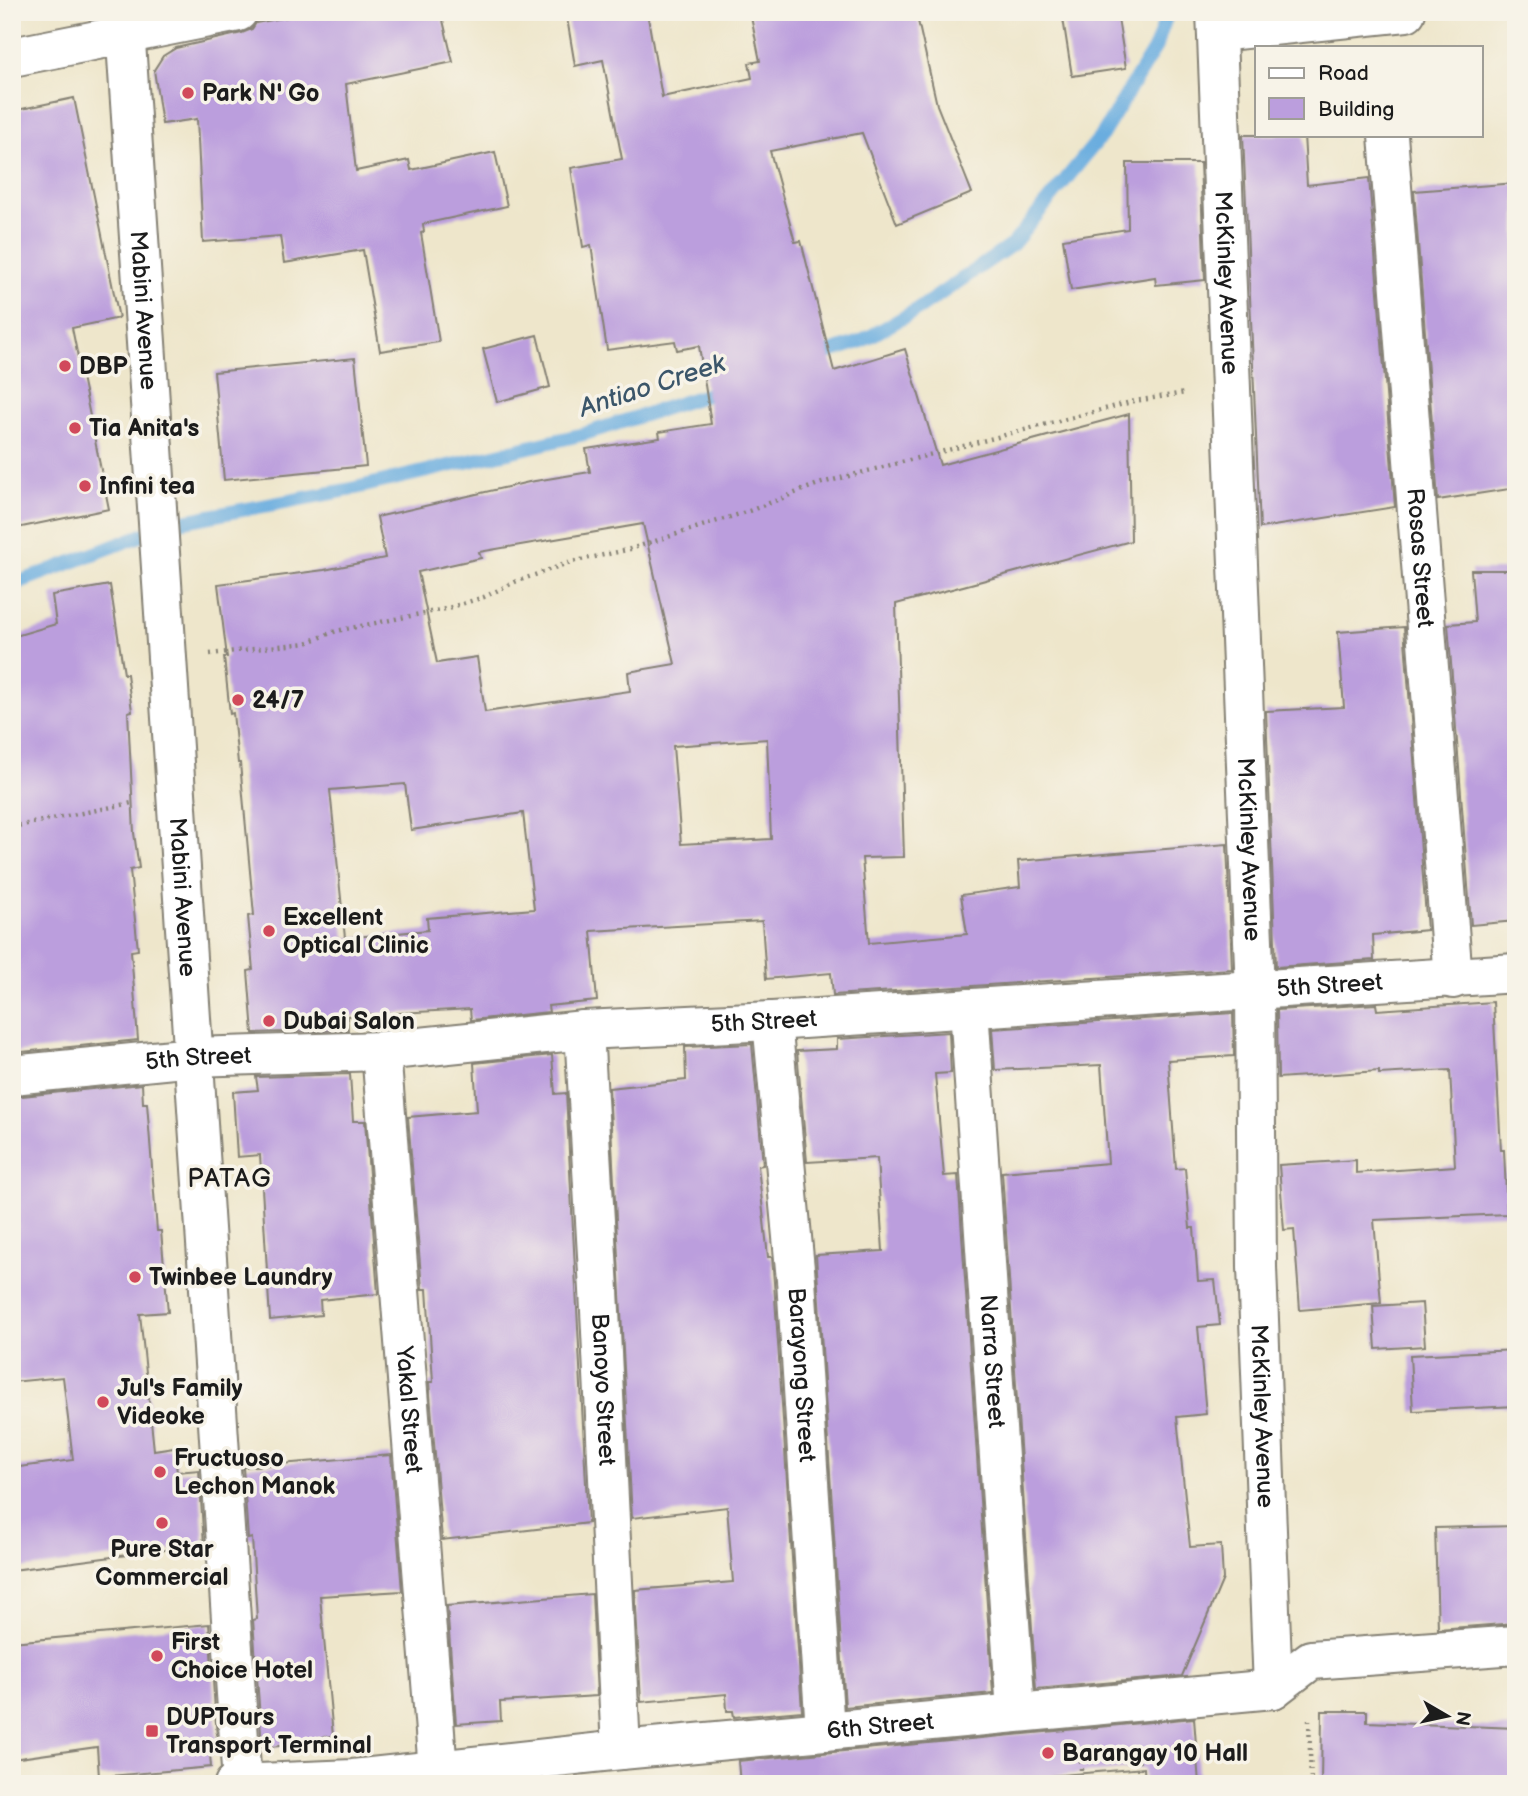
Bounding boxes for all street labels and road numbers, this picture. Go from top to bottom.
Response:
street label: McKinley Avenue [1208,190,1244,375]
street label: Mabini Avenue [124,230,163,391]
street label: Rosas Street [1400,487,1440,629]
street label: McKinley Avenue [1231,757,1267,942]
street label: Mabini Avenue [163,816,202,978]
street label: 5th Street [1276,968,1384,1003]
street label: 5th Street [710,1004,818,1039]
street label: 5th Street [144,1041,252,1077]
street label: Barayong Street [782,1286,822,1464]
street label: Narra Street [973,1293,1011,1430]
street label: Banoyo Street [585,1313,621,1467]
street label: McKinley Avenue [1244,1324,1280,1508]
street label: Yakal Street [389,1344,429,1475]
street label: 6th Street [825,1707,936,1746]

